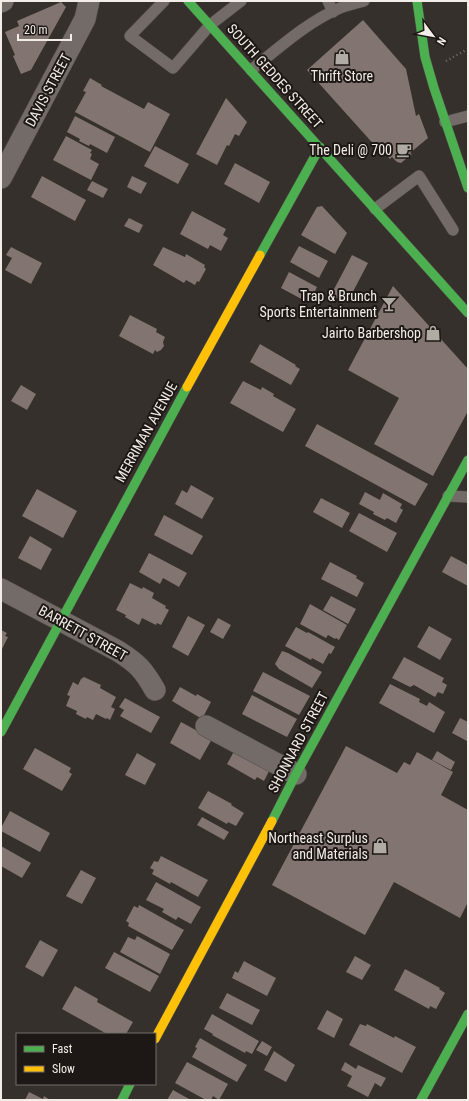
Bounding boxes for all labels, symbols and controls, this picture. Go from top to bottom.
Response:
scale bar [18,16,71,42]
north arrow [413,16,453,56]
street label: SOUTH GEDDES STREET [224,21,326,131]
text: 20 m [24,23,48,37]
text: N [434,35,448,48]
shop icon: Thrift Store [333,48,351,66]
street label: DAVIS STREET [22,51,74,129]
place label: Thrift Store [311,68,374,84]
cafe icon: The Deli @ 700 [395,141,413,159]
place label: The Deli @ 700 [309,142,392,158]
place label: Trap & Brunch Sports Entertainment [260,288,377,320]
bar icon: Trap & Brunch Sports Entertainment [380,295,398,313]
shop icon: Jairto Barbershop [424,324,442,342]
place label: Jairto Barbershop [322,325,421,341]
street label: MERRIMAN AVENUE [112,379,180,485]
street label: BARRETT STREET [36,602,130,664]
street label: SHONNARD STREET [265,689,331,795]
place label: Northeast Surplus and Materials [268,830,368,862]
shop icon: Northeast Surplus and Materials [371,837,389,855]
legend [16,1033,156,1085]
text: Fast [52,1042,73,1056]
text: Slow [52,1062,75,1076]

